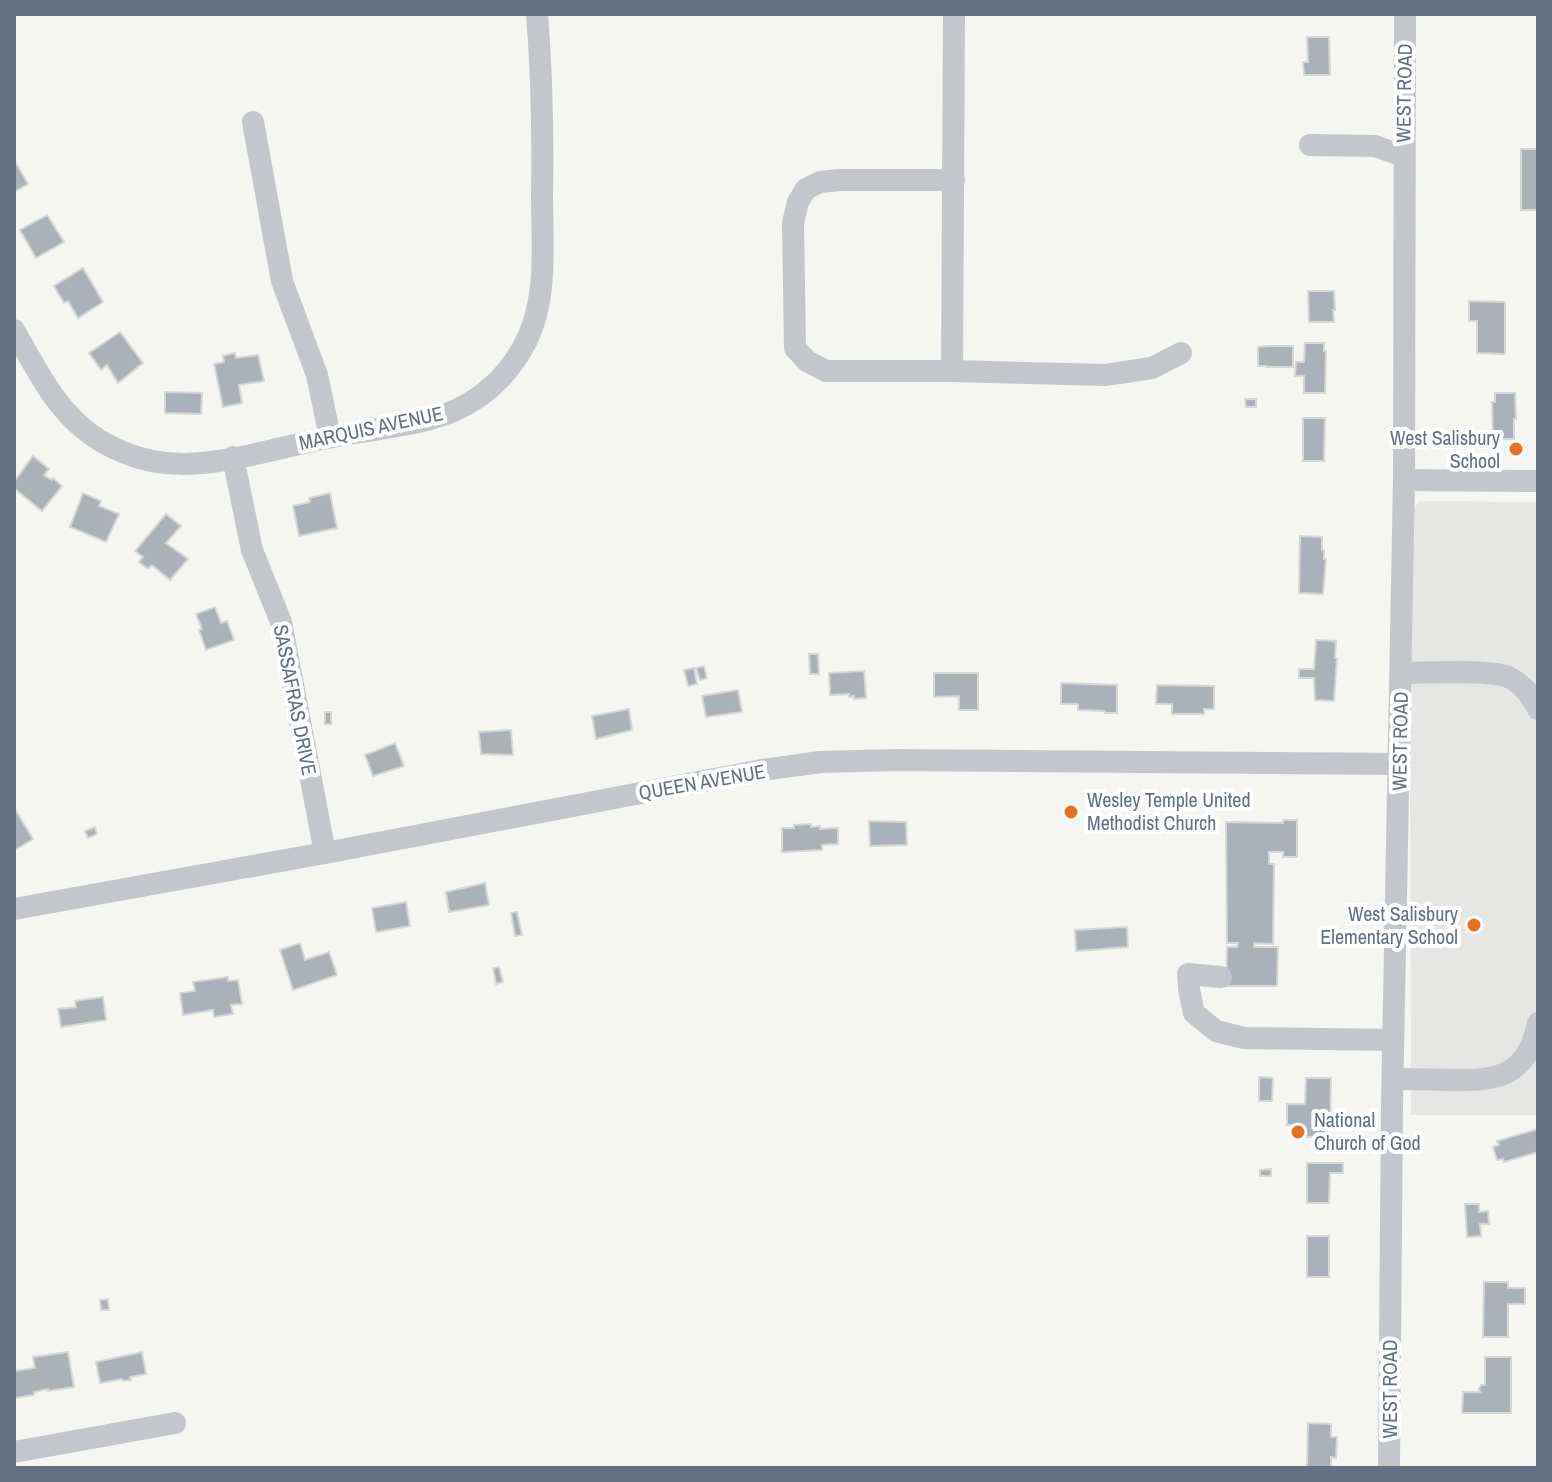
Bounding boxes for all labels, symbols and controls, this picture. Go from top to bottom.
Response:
street label: WEST ROAD [1389,43,1418,143]
street label: MARQUIS AVENUE [296,399,445,456]
place label: West Salisbury School [1390,424,1501,474]
marker: West Salisbury School [1507,440,1525,458]
street label: SASSAFRAS DRIVE [268,622,323,778]
street label: WEST ROAD [1385,691,1414,791]
street label: QUEEN AVENUE [636,757,767,806]
place label: Wesley Temple United Methodist Church [1087,786,1251,836]
marker: Wesley Temple United Methodist Church [1062,803,1080,821]
place label: West Salisbury Elementary School [1320,900,1459,950]
marker: West Salisbury Elementary School [1465,916,1483,934]
place label: National Church of God [1314,1106,1421,1156]
marker: National Church of God [1289,1123,1307,1141]
street label: WEST ROAD [1376,1339,1403,1439]

